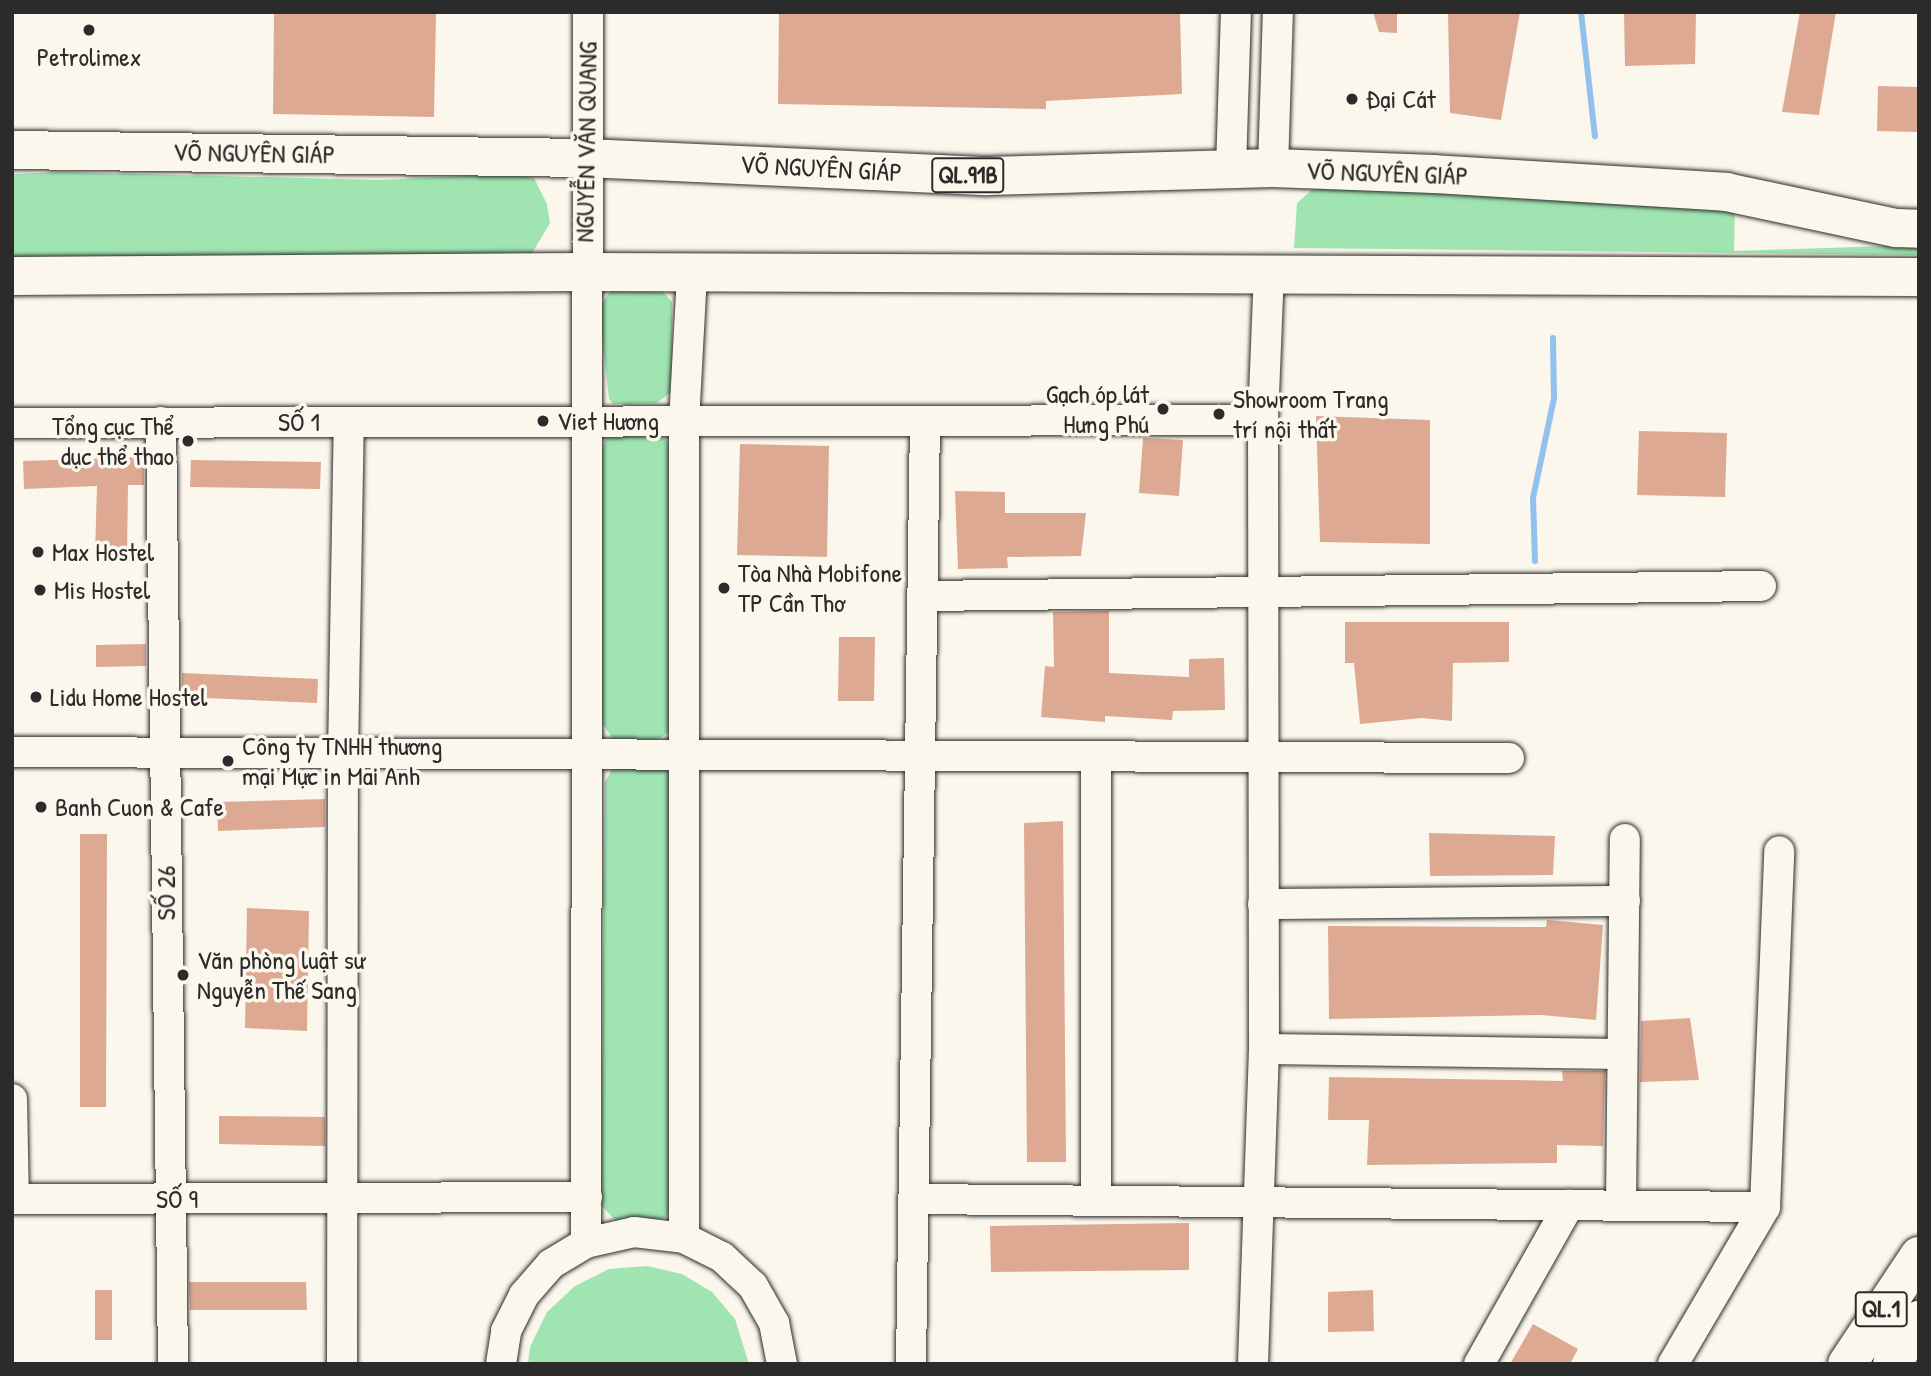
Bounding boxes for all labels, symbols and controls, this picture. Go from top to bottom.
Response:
marker: Petrolimex [81,22,97,38]
place label: Petrolimex [37,41,141,73]
street label: NGUYỄN VĂN QUANG [569,41,603,243]
place label: Đại Cát [1366,83,1436,115]
marker: Đại Cát [1344,91,1360,107]
street label: VÕ NGUYÊN GIÁP [173,136,335,170]
street label: VÕ NGUYÊN GIÁP [739,148,903,188]
road number: QL.91B [931,154,1005,196]
street label: VÕ NGUYÊN GIÁP [1305,155,1469,191]
place label: Gạch óp lát Hưng Phú [1046,378,1149,440]
place label: Showroom Trang trí nội thất [1233,383,1389,444]
marker: Gạch óp lát Hưng Phú [1155,401,1171,417]
place label: Viet Hương [557,405,659,437]
street label: SỐ 1 [278,406,320,438]
marker: Showroom Trang trí nội thất [1211,406,1227,422]
place label: Tổng cục Thể dục thể thao [52,410,174,472]
marker: Viet Hương [535,413,551,429]
marker: Tổng cục Thể dục thể thao [180,433,196,449]
place label: Max Hostel [52,536,154,568]
marker: Max Hostel [30,544,46,560]
place label: Tòa Nhà Mobifone TP Cần Thơ [738,557,902,618]
place label: Mis Hostel [54,574,150,606]
marker: Tòa Nhà Mobifone TP Cần Thơ [716,580,732,596]
marker: Mis Hostel [32,582,48,598]
place label: Lidu Home Hostel [50,681,208,713]
marker: Lidu Home Hostel [28,689,44,705]
place label: Công ty TNHH thương mại Mực in Mai Anh [242,730,442,792]
marker: Công ty TNHH thương mại Mực in Mai Anh [220,753,236,769]
place label: Banh Cuon & Cafe [55,791,224,823]
marker: Banh Cuon & Cafe [33,799,49,815]
street label: SỐ 26 [150,866,182,920]
place label: Văn phòng luật sư Nguyễn Thế Sang [197,944,364,1006]
marker: Văn phòng luật sư Nguyễn Thế Sang [175,967,191,983]
street label: SỐ 9 [156,1183,198,1215]
road number: QL.1 [1855,1288,1907,1330]

